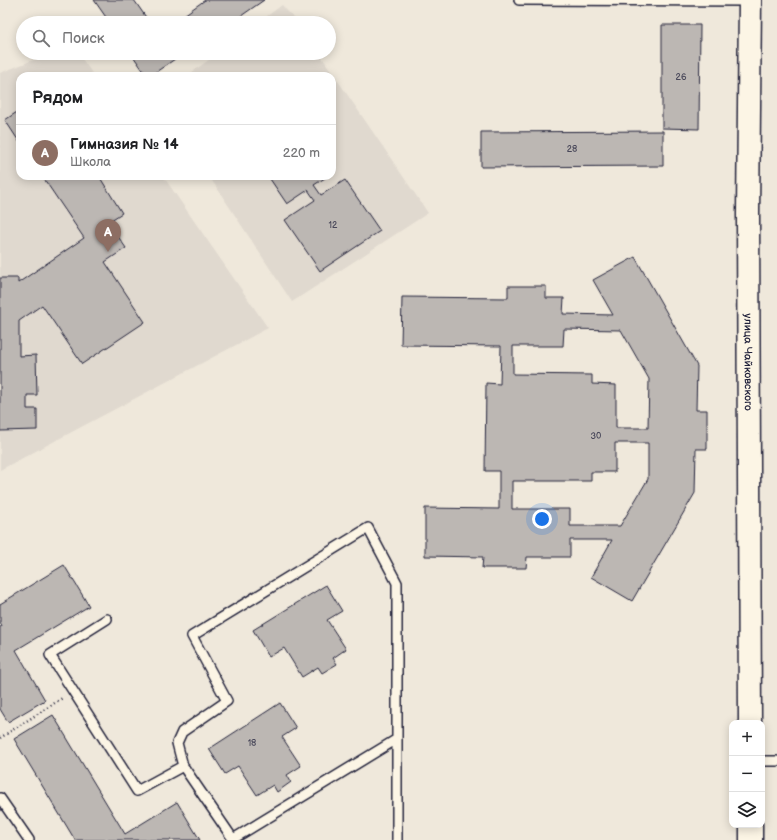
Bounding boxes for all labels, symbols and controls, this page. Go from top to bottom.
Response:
search box [16,16,336,60]
icon: search [30,27,52,49]
text: Поиск [62,29,105,48]
house number: 26 [676,72,687,83]
text: Рядом [32,88,83,108]
text: Гимназия № 14 [70,135,178,154]
house number: 28 [567,144,577,155]
text: A [41,145,49,161]
text: 220 m [283,145,320,161]
text: Школа [70,154,111,170]
pin: A [95,219,121,252]
house number: 12 [329,220,338,231]
street label: улица Чайковского [742,313,755,411]
house number: 30 [591,431,601,442]
your location [532,509,552,529]
map controls [729,720,765,828]
button: + [729,720,765,756]
house number: 18 [248,738,256,749]
button: − [729,756,765,792]
button: layers [729,792,765,828]

